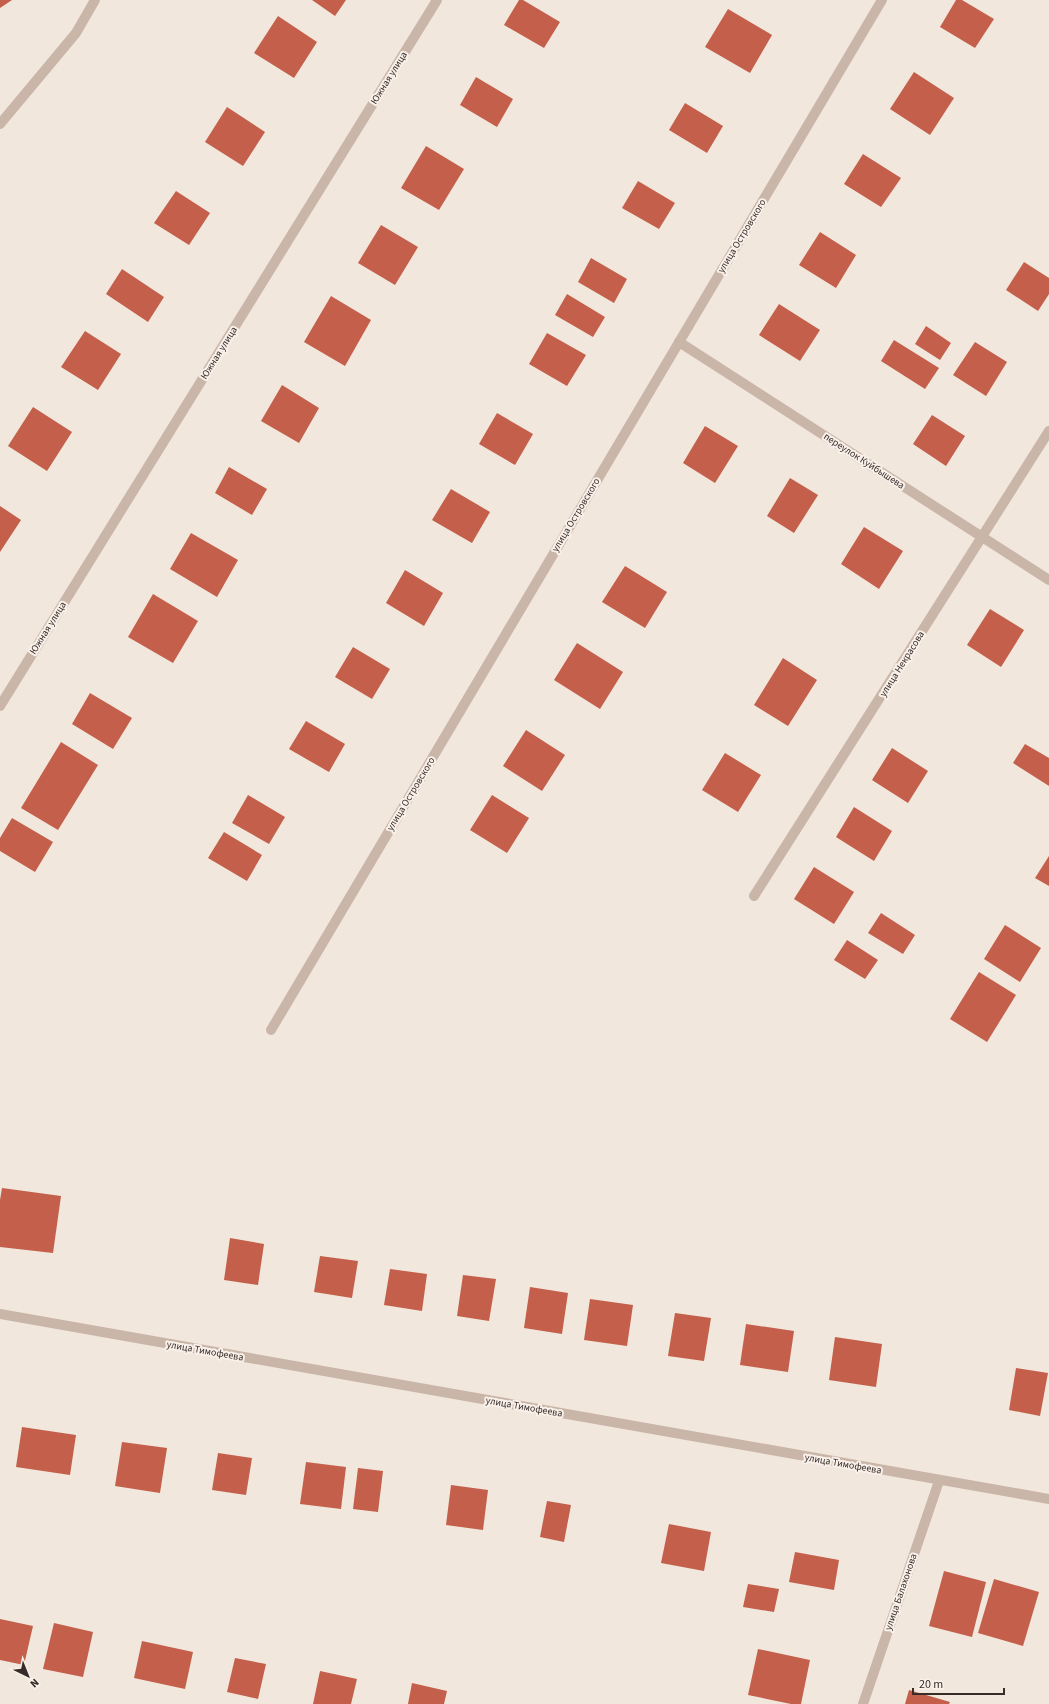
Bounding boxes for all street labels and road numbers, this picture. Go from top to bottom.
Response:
street label: Южная улица [367,49,411,107]
street label: улица Островского [714,196,770,276]
street label: Южная улица [197,324,241,382]
street label: переулок Куйбышева [821,430,907,492]
street label: улица Островского [548,475,604,555]
street label: Южная улица [26,599,70,657]
street label: улица Некрасова [876,628,928,700]
street label: улица Островского [383,754,439,834]
street label: улица Тимофеева [165,1337,245,1365]
street label: улица Тимофеева [484,1393,564,1421]
street label: улица Тимофеева [803,1450,883,1478]
street label: улица Балахонова [881,1552,921,1632]

